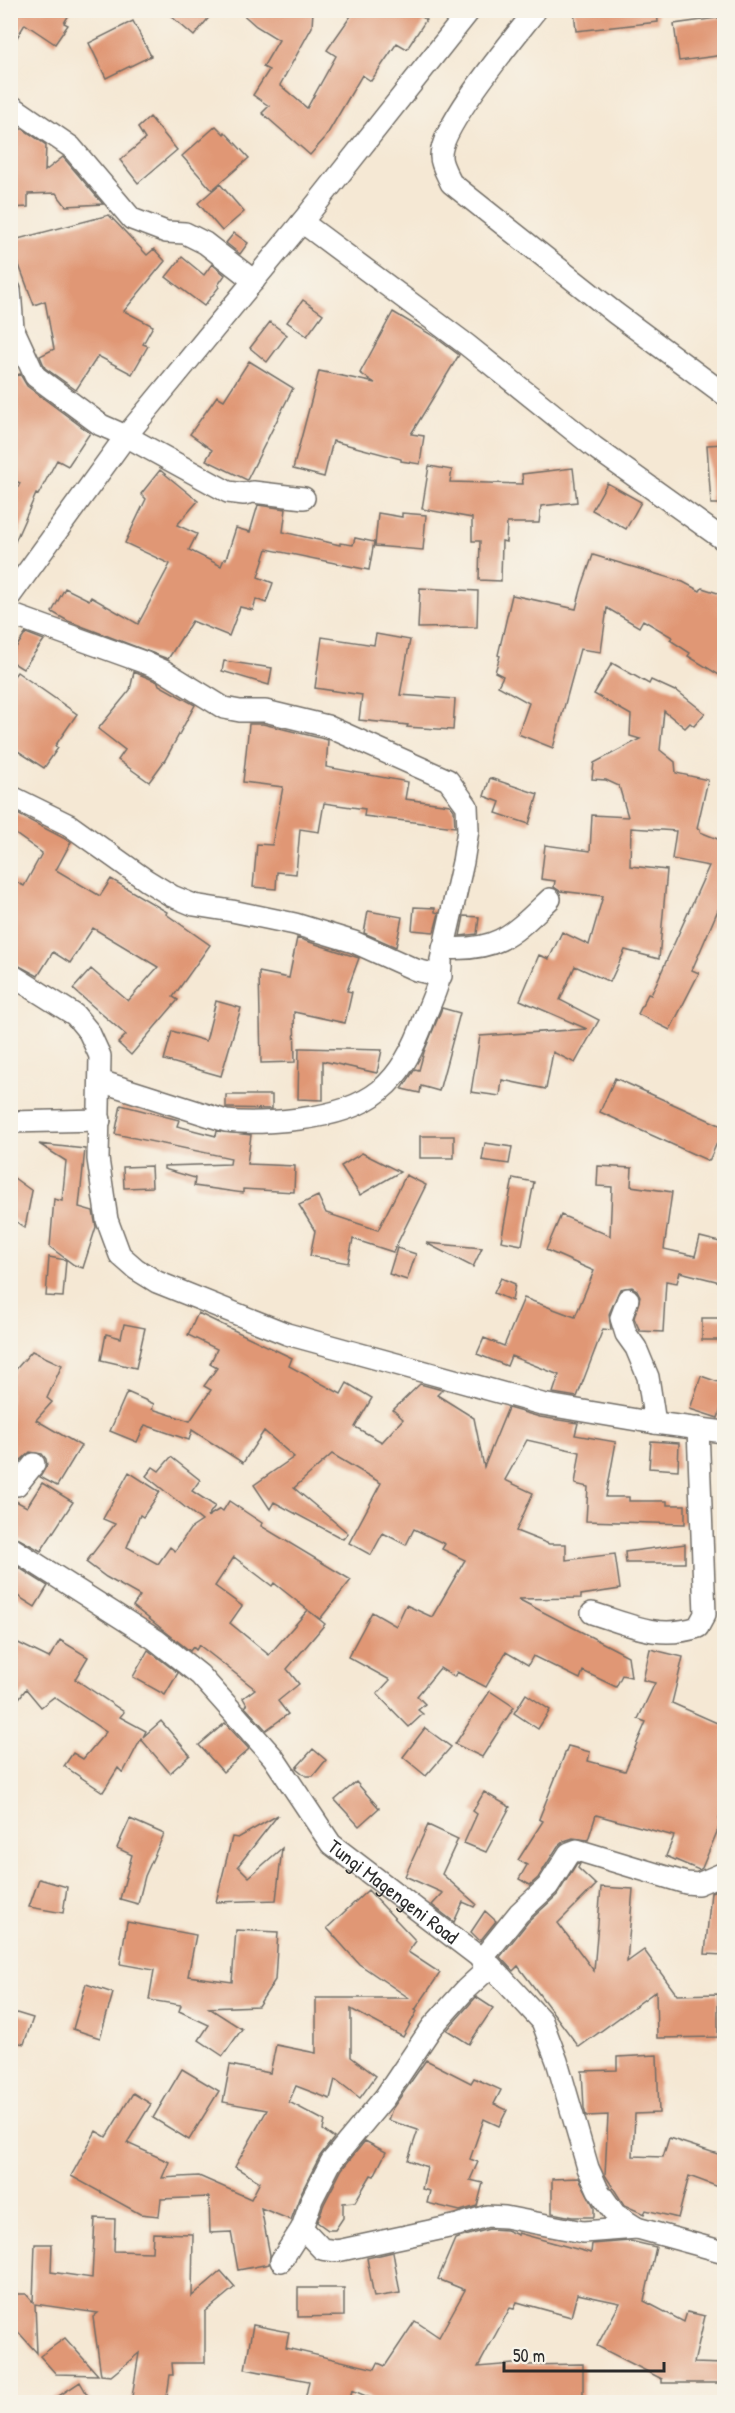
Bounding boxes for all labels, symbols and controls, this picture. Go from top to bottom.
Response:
street label: Tungi Magengeni Road [323,1832,465,1950]
scale bar [504,2335,664,2373]
text: 50 m [513,2343,545,2368]

